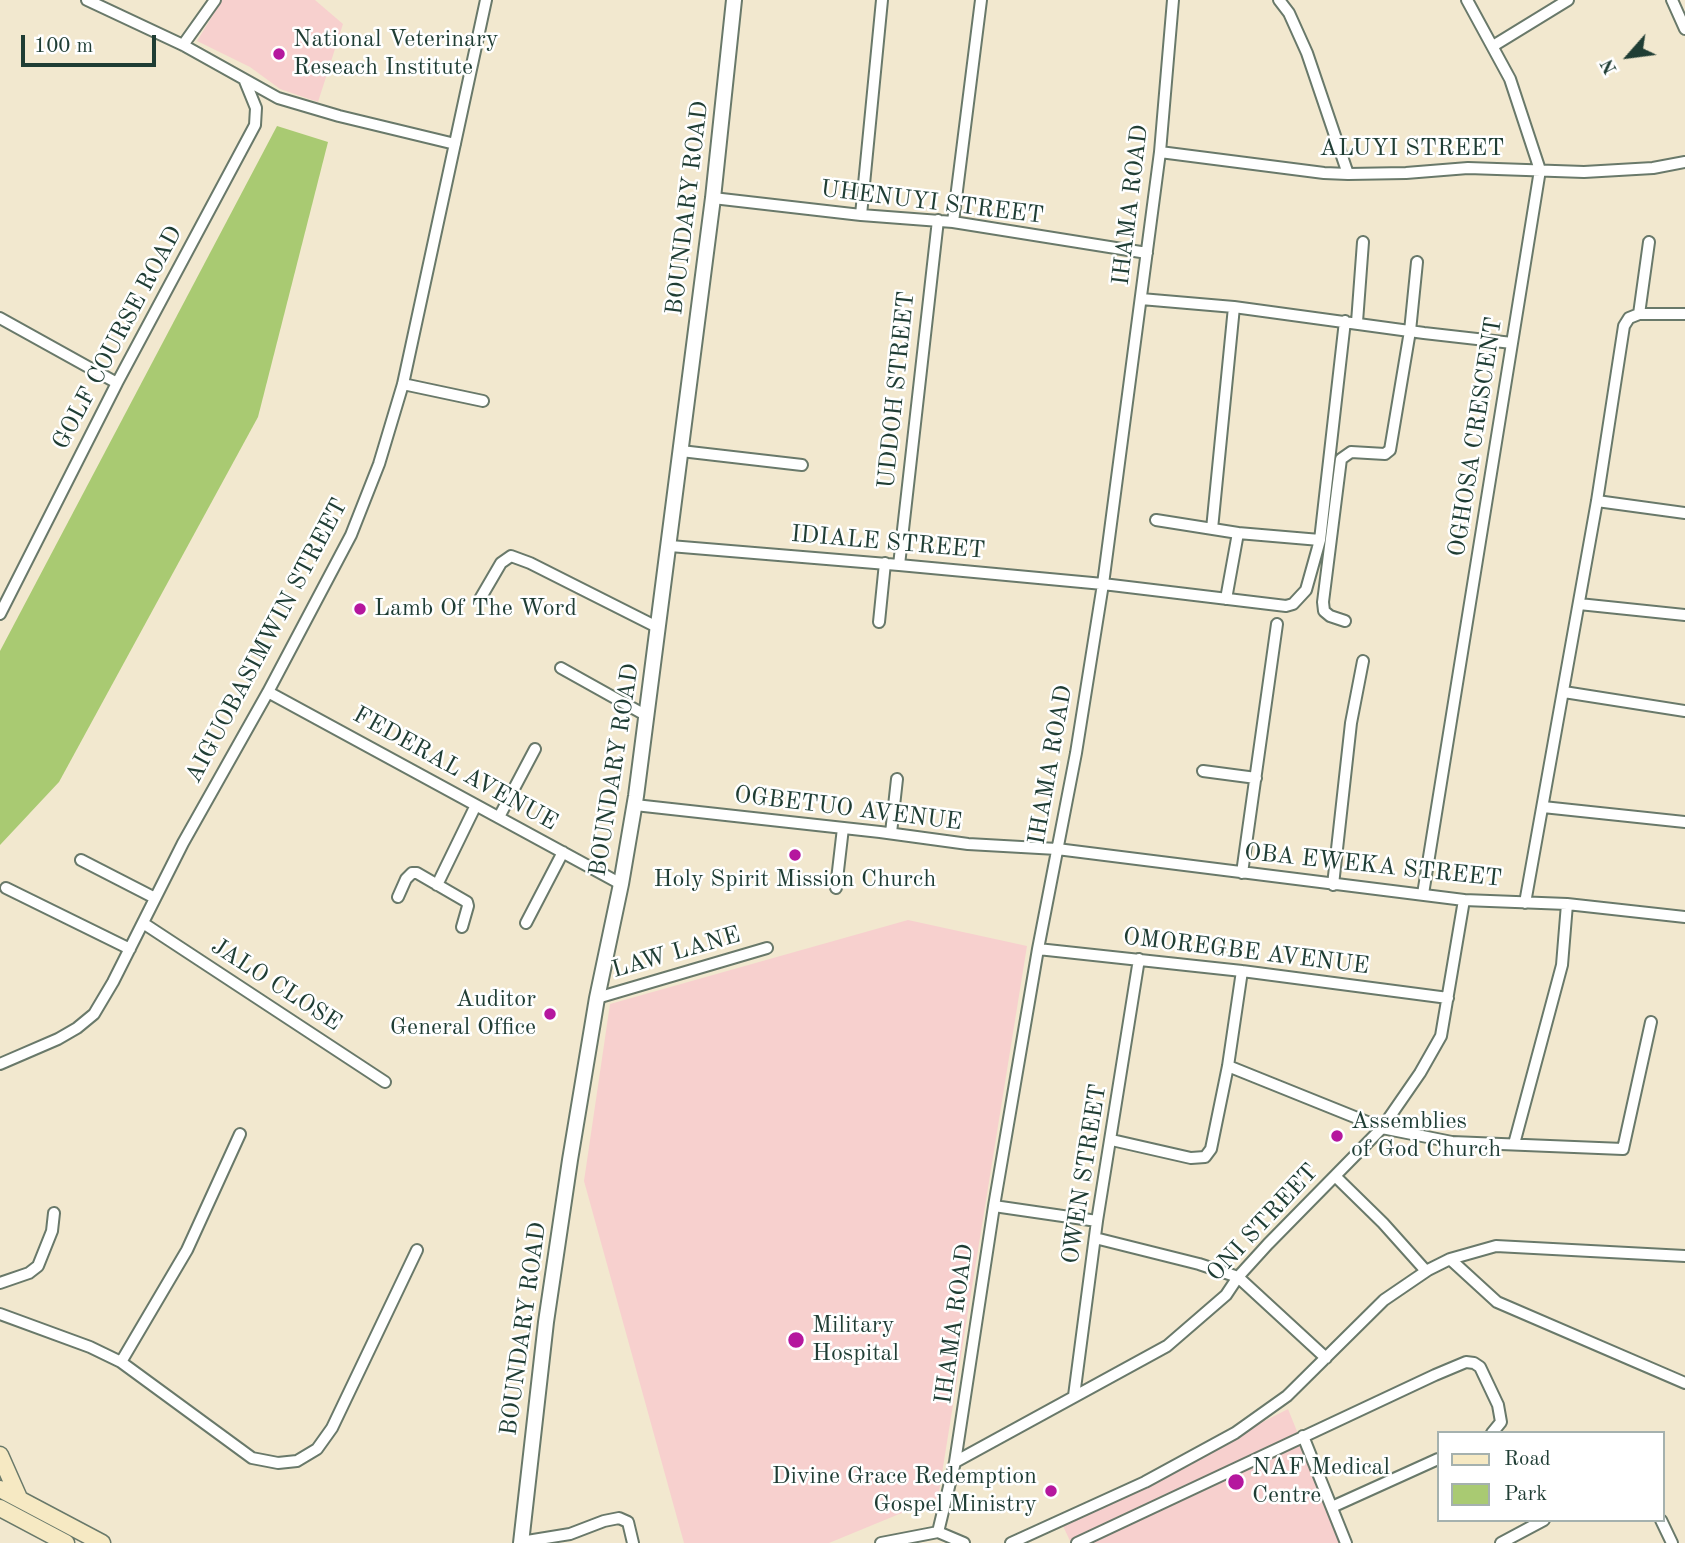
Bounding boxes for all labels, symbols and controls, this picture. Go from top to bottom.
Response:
scale bar [24,21,159,65]
north arrow [1594,21,1664,91]
place label: National Veterinary Reseach Institute [293,26,499,82]
text: 100 m [34,36,93,57]
marker: National Veterinary Reseach Institute [271,46,287,62]
text: N [1598,55,1622,77]
street label: BOUNDARY ROAD [661,99,715,317]
street label: IHAMA ROAD [1107,123,1155,287]
street label: ALUYI STREET [1320,135,1504,163]
street label: UHENUYI STREET [819,175,1045,231]
street label: GOLF COURSE ROAD [47,221,189,455]
street label: UDDOH STREET [872,290,922,490]
street label: OGHOSA CRESCENT [1443,315,1509,559]
street label: AIGUOBASIMWIN STREET [180,494,354,788]
street label: IDIALE STREET [790,520,986,566]
place label: Lamb Of The Word [374,595,577,623]
marker: Lamb Of The Word [352,601,368,617]
street label: BOUNDARY ROAD [584,661,646,879]
street label: IHAMA ROAD [1023,683,1079,847]
street label: FEDERAL AVENUE [348,701,562,837]
street label: OGBETUO AVENUE [732,781,964,837]
street label: OBA EWEKA STREET [1243,838,1503,894]
marker: Holy Spirit Mission Church [787,847,803,863]
place label: Holy Spirit Mission Church [654,866,936,894]
street label: LAW LANE [608,921,744,985]
street label: OMOREGBE AVENUE [1121,923,1371,981]
street label: JALO CLOSE [205,932,347,1038]
place label: Auditor General Office [390,986,536,1042]
marker: Auditor General Office [542,1006,558,1022]
street label: OWEN STREET [1057,1082,1113,1266]
place label: Assemblies of God Church [1351,1108,1501,1164]
marker: Assemblies of God Church [1329,1128,1345,1144]
street label: ONI STREET [1201,1158,1325,1288]
street label: BOUNDARY ROAD [495,1220,553,1438]
street label: IHAMA ROAD [930,1242,980,1406]
place label: Military Hospital [812,1312,899,1368]
marker: Military Hospital [786,1330,806,1350]
legend [1436,1431,1664,1522]
text: Road [1504,1449,1551,1470]
place label: NAF Medical Centre [1252,1454,1390,1510]
place label: Divine Grace Redemption Gospel Ministry [772,1463,1037,1519]
marker: NAF Medical Centre [1226,1472,1246,1492]
marker: Divine Grace Redemption Gospel Ministry [1043,1483,1059,1499]
text: Park [1504,1484,1547,1505]

